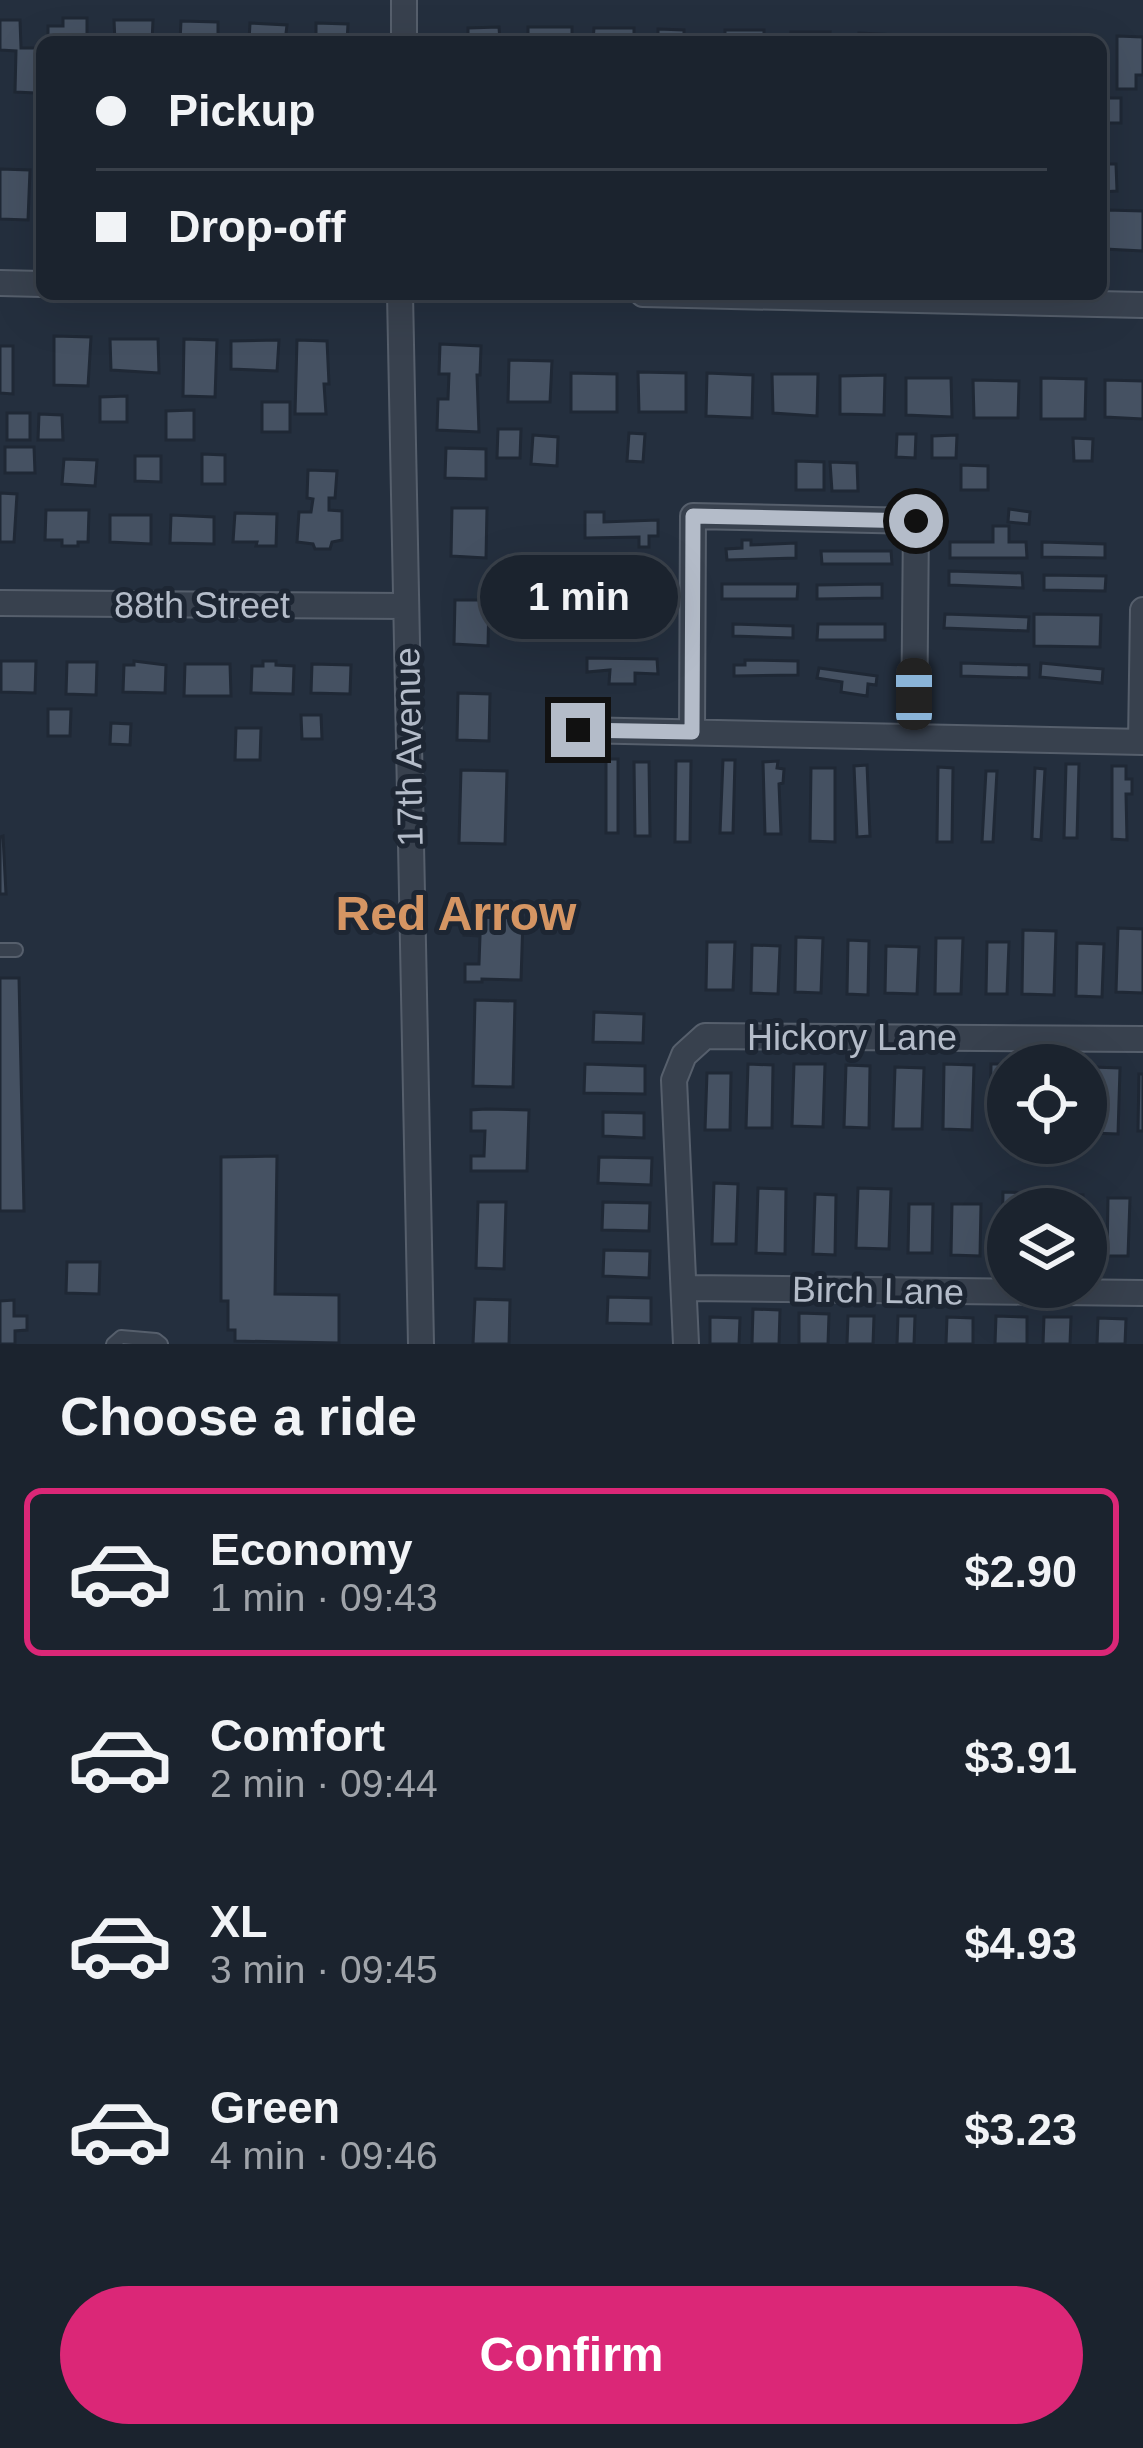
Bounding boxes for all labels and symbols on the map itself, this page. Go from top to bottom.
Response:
route start [889,494,943,548]
callout: 1 min [479,556,677,640]
street label: 88th Street [114,585,290,626]
street label: 17th Avenue [386,647,431,847]
car [896,658,932,730]
route end [551,703,605,757]
district label: Red Arrow [336,887,577,940]
street label: Hickory Lane [747,1017,957,1058]
street label: Birch Lane [792,1269,964,1312]

